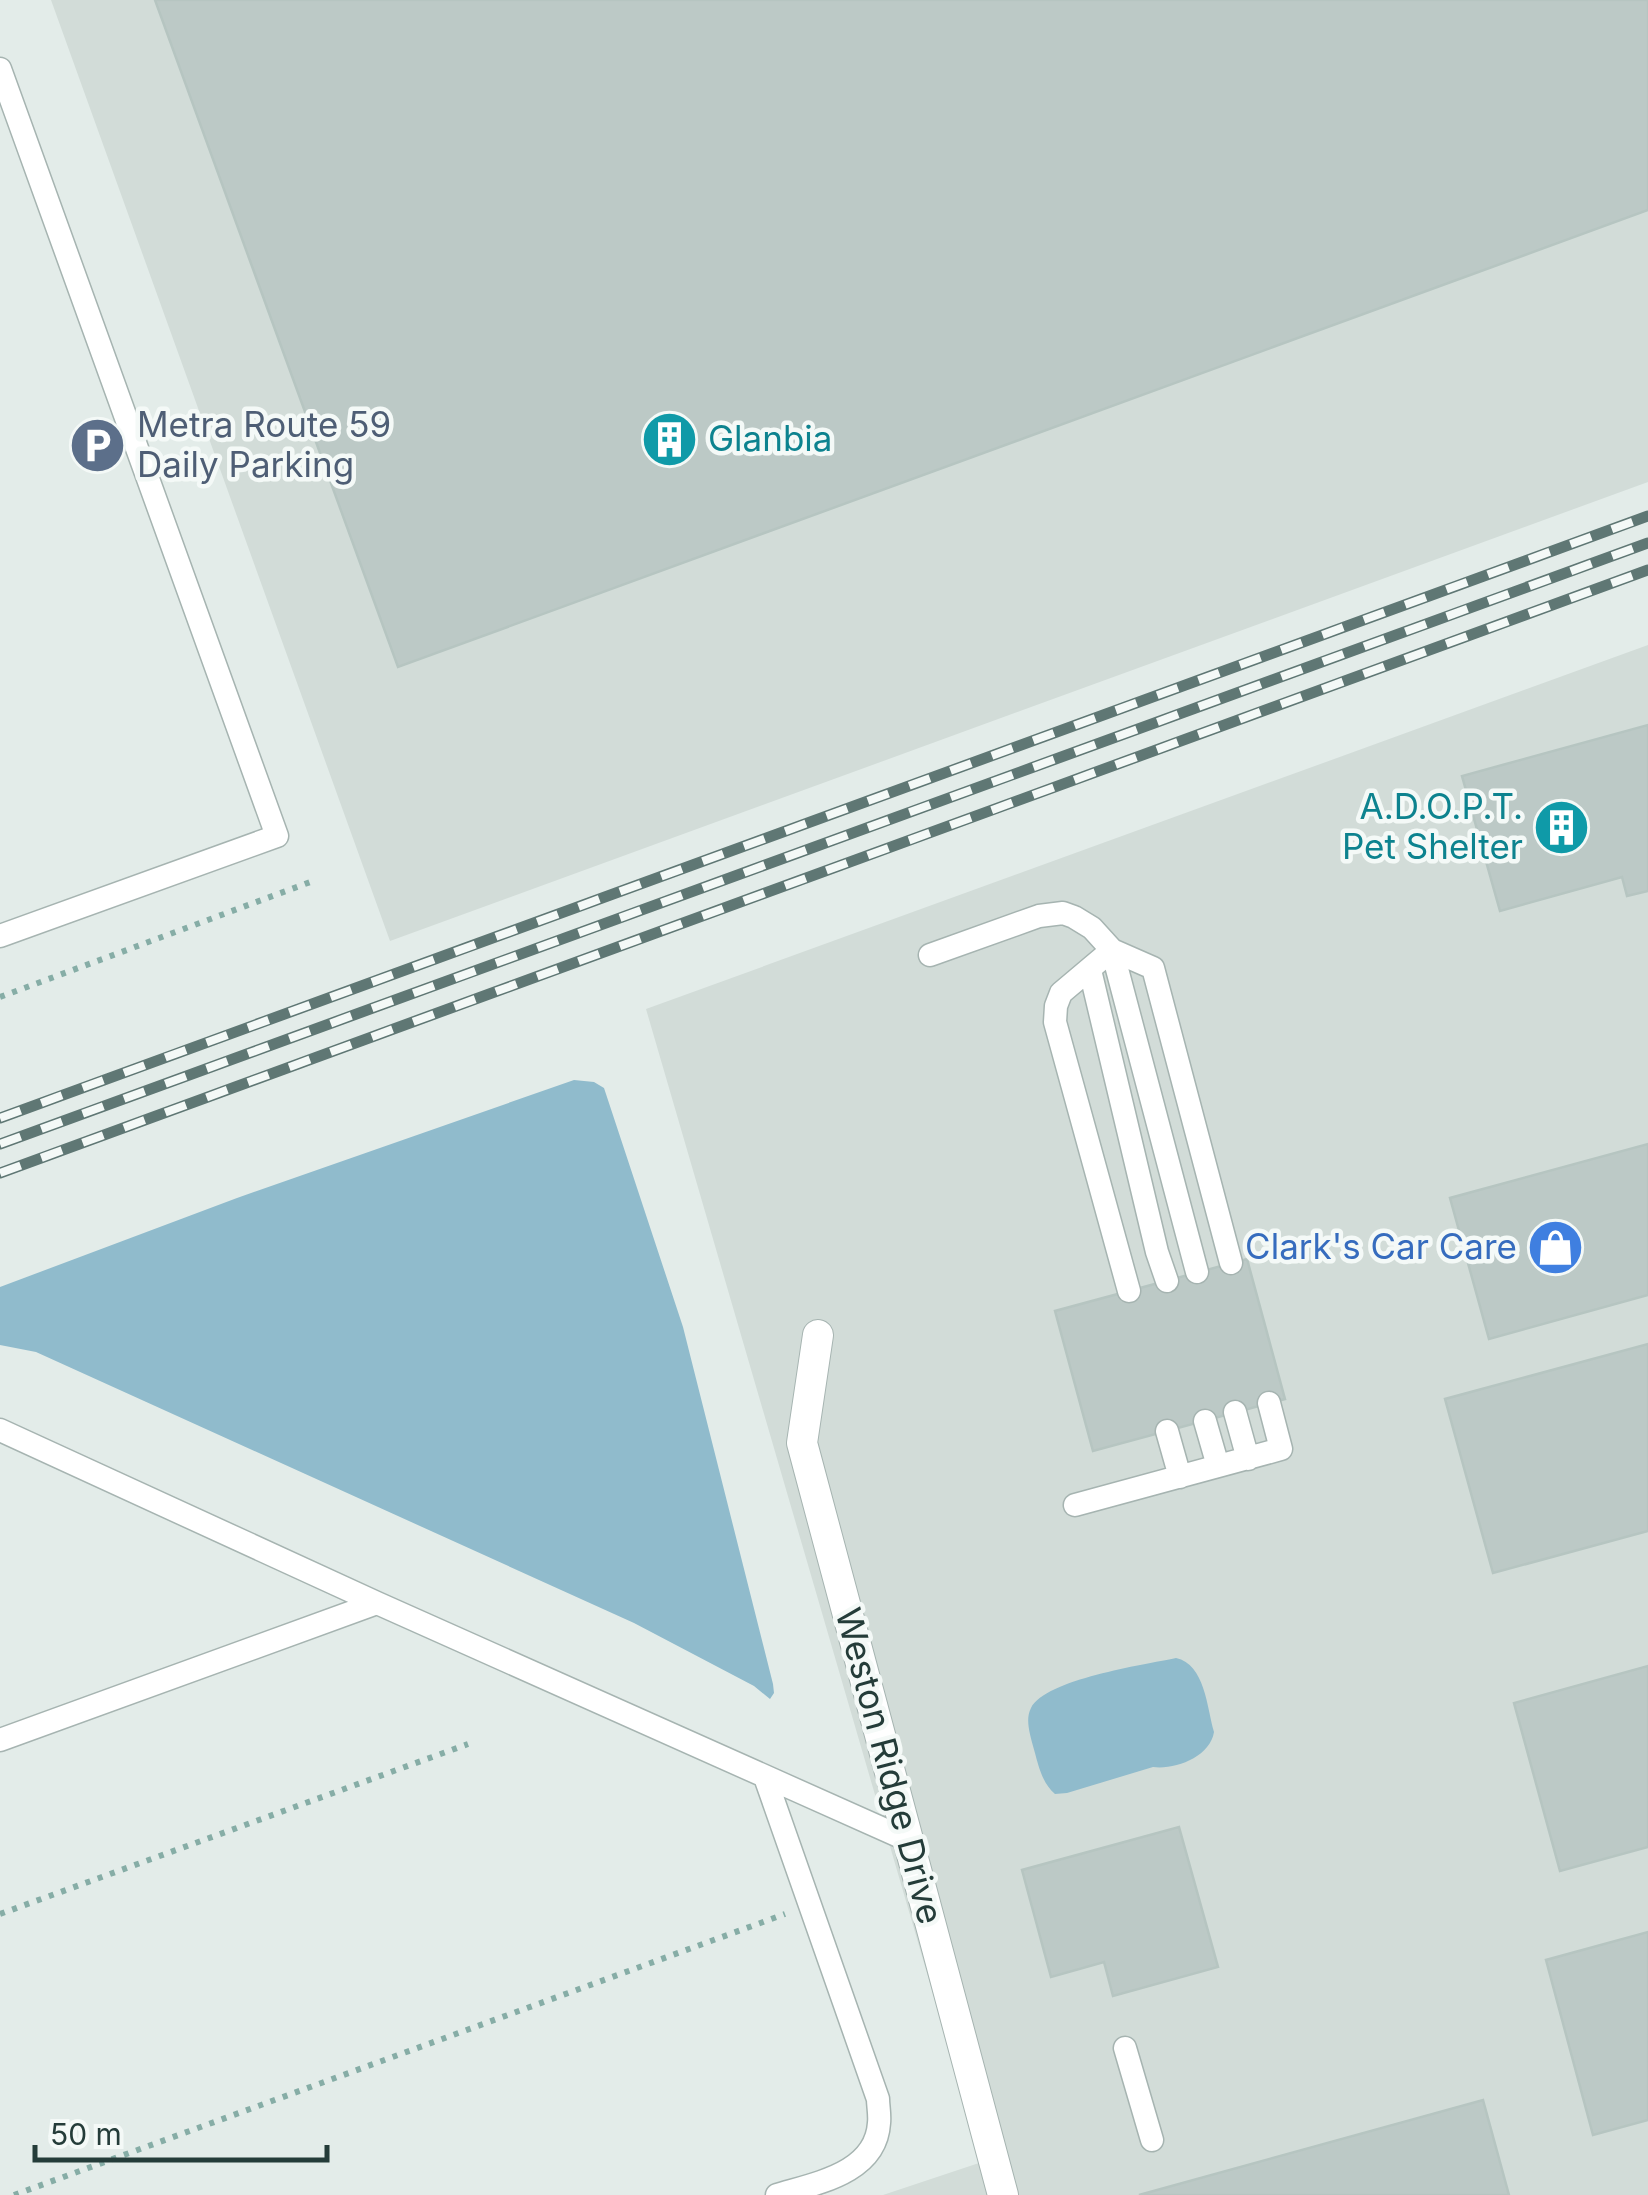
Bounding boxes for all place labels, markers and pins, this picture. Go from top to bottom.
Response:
place label: Metra Route 59 Daily Parking [137,403,391,485]
building icon: Glanbia [639,409,699,469]
parking icon: Metra Route 59 Daily Parking [68,415,128,475]
place label: Glanbia [708,417,832,459]
place label: A.D.O.P.T. Pet Shelter [1342,785,1523,867]
building icon: A.D.O.P.T. Pet Shelter [1532,797,1592,857]
shop icon: Clark's Car Care [1526,1217,1586,1277]
place label: Clark's Car Care [1245,1225,1517,1267]

